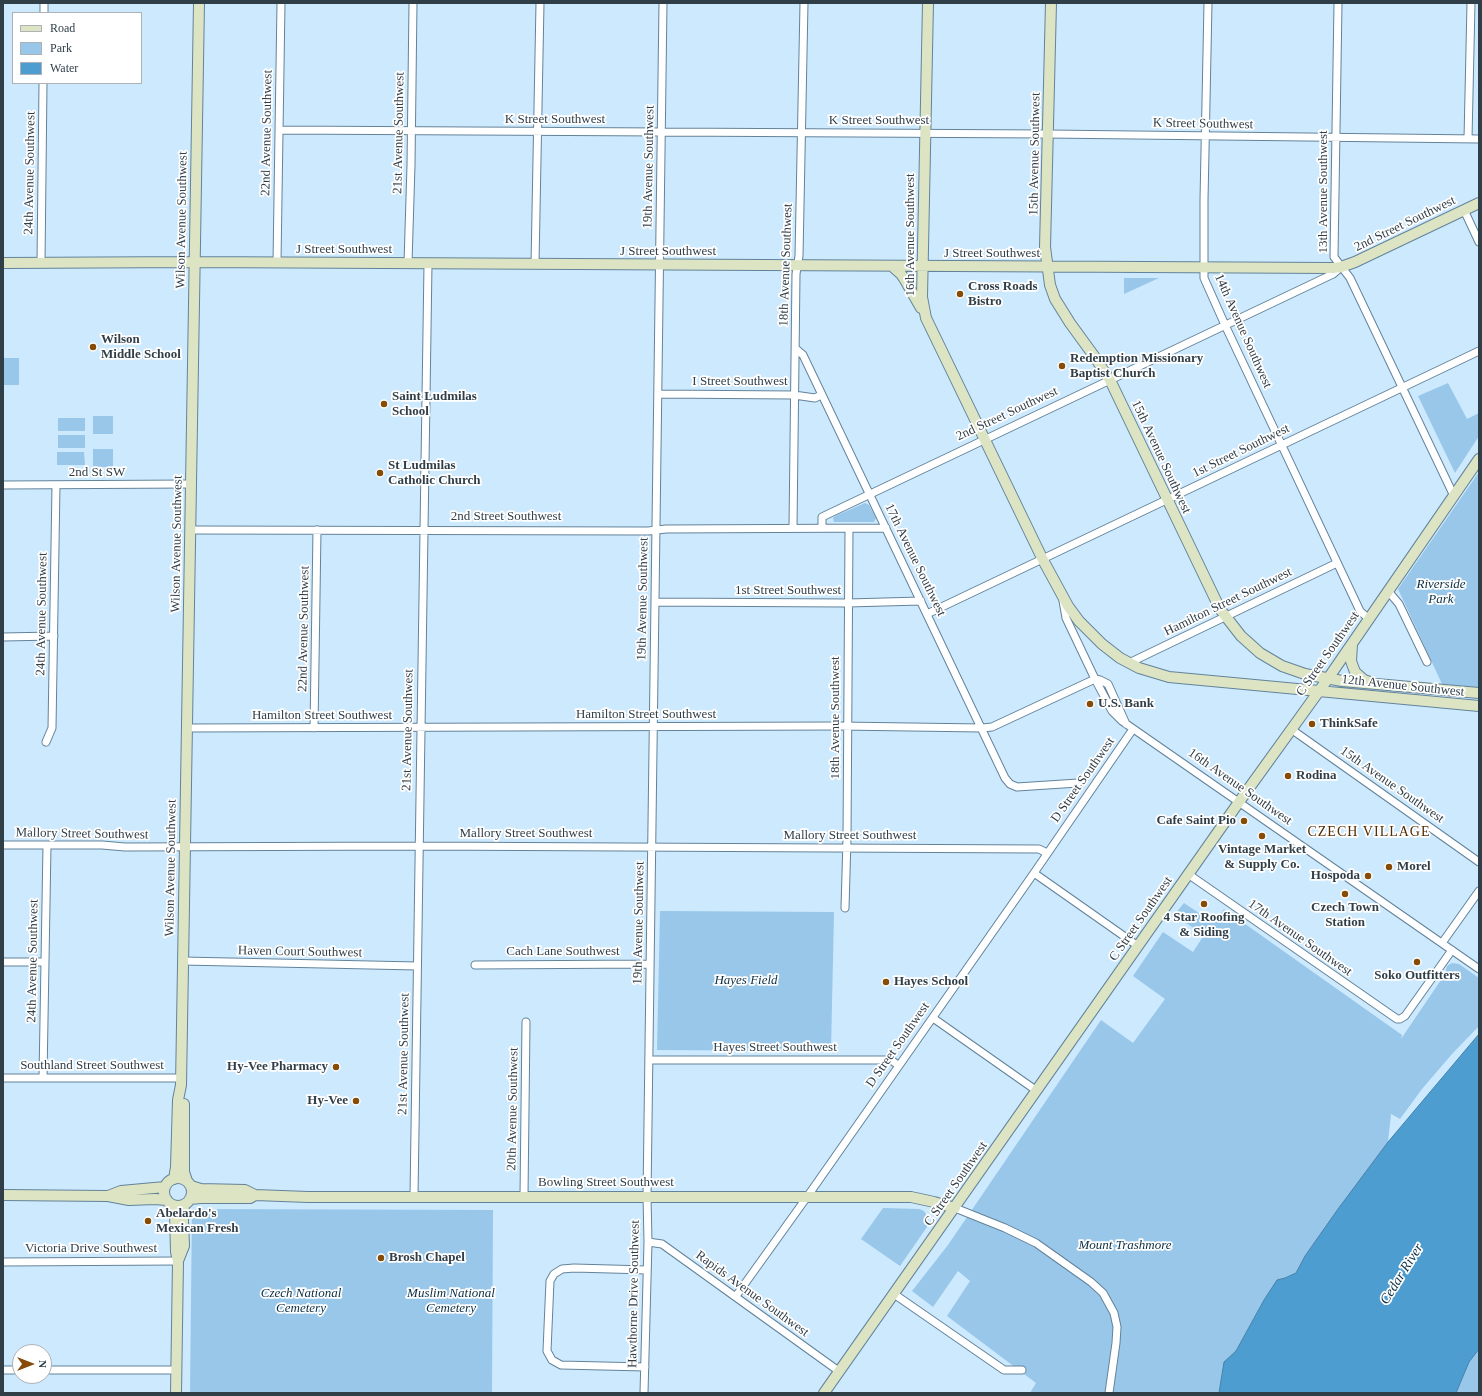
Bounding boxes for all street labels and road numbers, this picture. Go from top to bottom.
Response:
street label: 22nd Avenue Southwest [258,70,276,196]
street label: 21st Avenue Southwest [390,72,408,194]
street label: 15th Avenue Southwest [1026,92,1044,216]
street label: 19th Avenue Southwest [640,105,658,229]
street label: 24th Avenue Southwest [21,111,39,235]
street label: K Street Southwest [505,112,605,128]
street label: K Street Southwest [829,113,929,129]
street label: K Street Southwest [1153,115,1253,133]
street label: 13th Avenue Southwest [1316,130,1332,254]
street label: Wilson Avenue Southwest [173,151,191,289]
street label: 16th Avenue Southwest [903,173,919,297]
street label: 2nd Street Southwest [1352,193,1458,255]
street label: 18th Avenue Southwest [776,203,796,327]
street label: J Street Southwest [296,242,392,258]
street label: J Street Southwest [620,244,716,260]
street label: J Street Southwest [944,246,1040,262]
street label: 14th Avenue Southwest [1211,272,1275,390]
street label: I Street Southwest [692,374,788,390]
street label: 2nd Street Southwest [954,384,1060,444]
street label: 15th Avenue Southwest [1128,398,1194,516]
street label: 1st Street Southwest [1190,421,1292,481]
street label: 2nd St SW [69,465,125,481]
street label: Wilson Avenue Southwest [168,475,186,613]
street label: 17th Avenue Southwest [881,501,949,619]
street label: 2nd Street Southwest [451,509,561,525]
street label: 19th Avenue Southwest [634,537,652,661]
street label: 24th Avenue Southwest [33,552,51,676]
street label: Hamilton Street Southwest [1162,564,1294,640]
street label: 22nd Avenue Southwest [295,566,313,692]
street label: 1st Street Southwest [735,583,841,599]
street label: C Street Southwest [1293,609,1363,699]
street label: 18th Avenue Southwest [828,656,844,780]
street label: 21st Avenue Southwest [399,669,417,791]
street label: 12th Avenue Southwest [1341,672,1465,700]
street label: Hamilton Street Southwest [576,707,716,723]
street label: Hamilton Street Southwest [252,708,392,724]
street label: D Street Southwest [1048,734,1118,826]
street label: 15th Avenue Southwest [1337,743,1447,827]
street label: 16th Avenue Southwest [1185,745,1295,829]
street label: Wilson Avenue Southwest [162,799,180,937]
street label: Mallory Street Southwest [15,825,149,843]
street label: Mallory Street Southwest [460,826,592,842]
street label: Mallory Street Southwest [784,828,916,844]
street label: 19th Avenue Southwest [630,861,648,985]
street label: C Street Southwest [1106,874,1176,964]
street label: 17th Avenue Southwest [1245,896,1355,980]
street label: 24th Avenue Southwest [24,899,42,1023]
street label: Haven Court Southwest [238,943,362,961]
street label: Cach Lane Southwest [506,944,620,960]
street label: 21st Avenue Southwest [395,993,413,1115]
street label: D Street Southwest [863,999,933,1091]
street label: Hayes Street Southwest [713,1040,837,1056]
street label: 20th Avenue Southwest [504,1047,522,1171]
street label: Southland Street Southwest [20,1058,164,1074]
street label: C Street Southwest [921,1139,991,1229]
street label: Bowling Street Southwest [538,1175,674,1191]
street label: Hawthorne Drive Southwest [625,1220,643,1368]
street label: Victoria Drive Southwest [25,1241,157,1257]
street label: Rapids Avenue Southwest [692,1248,812,1340]

